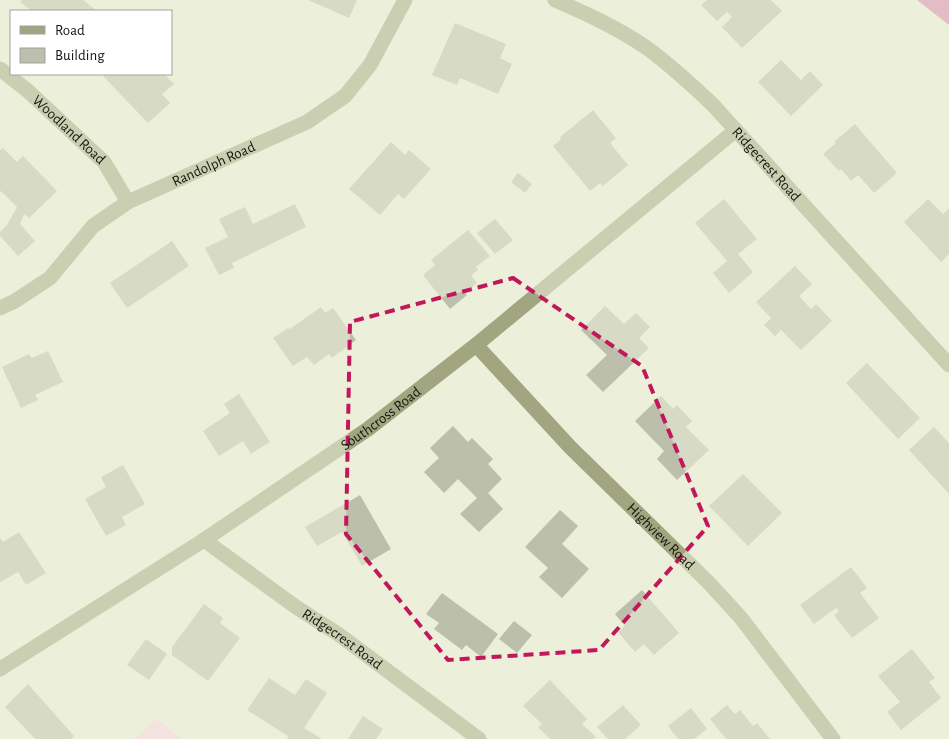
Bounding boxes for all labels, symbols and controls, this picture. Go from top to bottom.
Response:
legend [10,10,172,75]
text: Road [55,23,85,38]
text: Building [55,48,105,63]
street label: Woodland Road [30,92,109,167]
street label: Ridgecrest Road [729,124,804,204]
street label: Randolph Road [170,139,258,189]
street label: Southcross Road [338,383,424,453]
street label: Highview Road [624,500,698,572]
street label: Ridgecrest Road [300,606,385,672]

